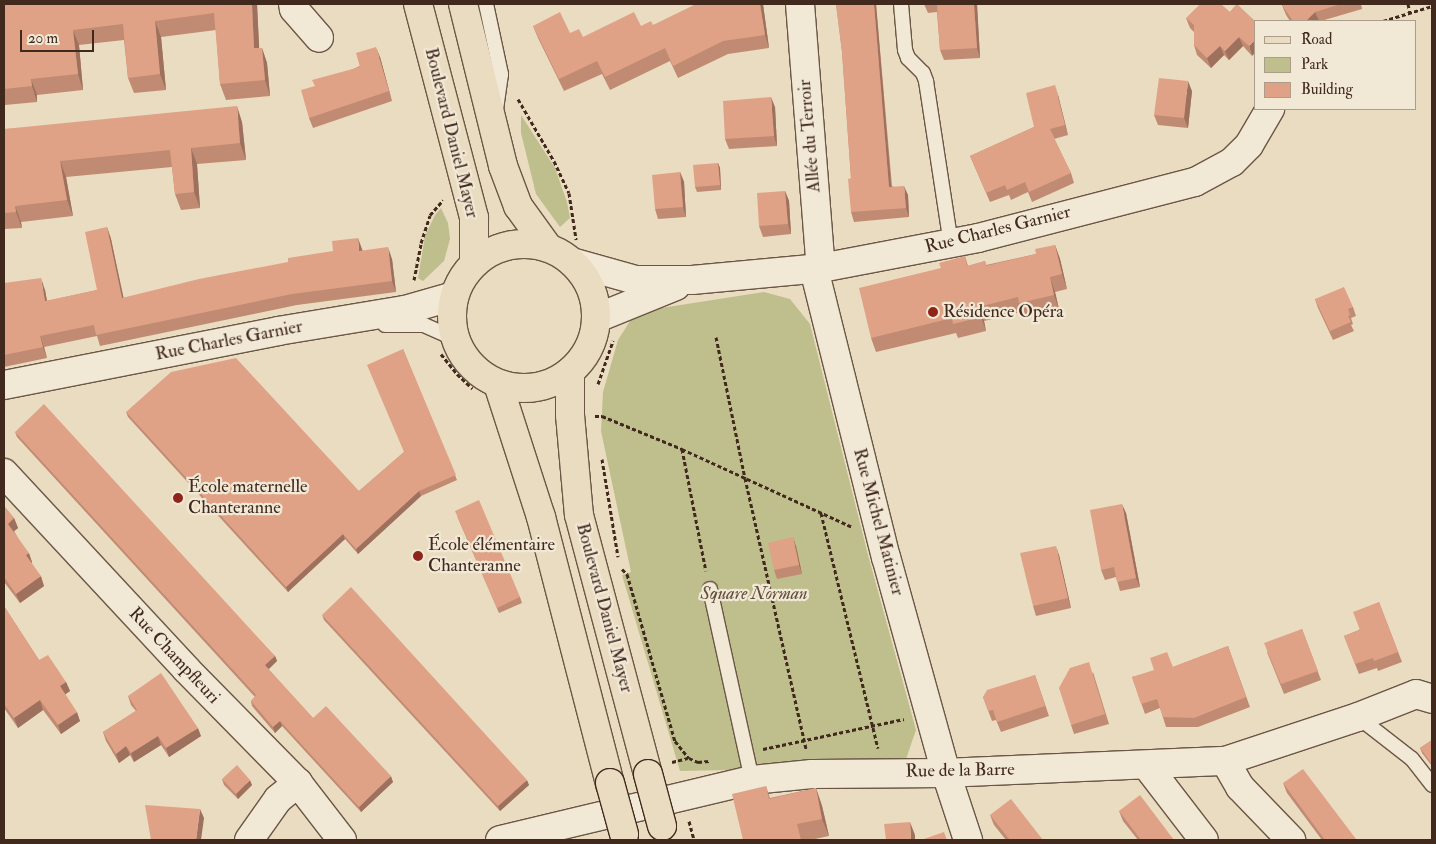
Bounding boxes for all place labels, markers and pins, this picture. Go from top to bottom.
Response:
place label: Résidence Opéra [943,301,1064,323]
marker: Résidence Opéra [927,306,939,318]
place label: École maternelle Chanteranne [188,477,308,520]
marker: École maternelle Chanteranne [172,492,184,504]
place label: École élémentaire Chanteranne [428,535,555,578]
marker: École élémentaire Chanteranne [412,550,424,562]

